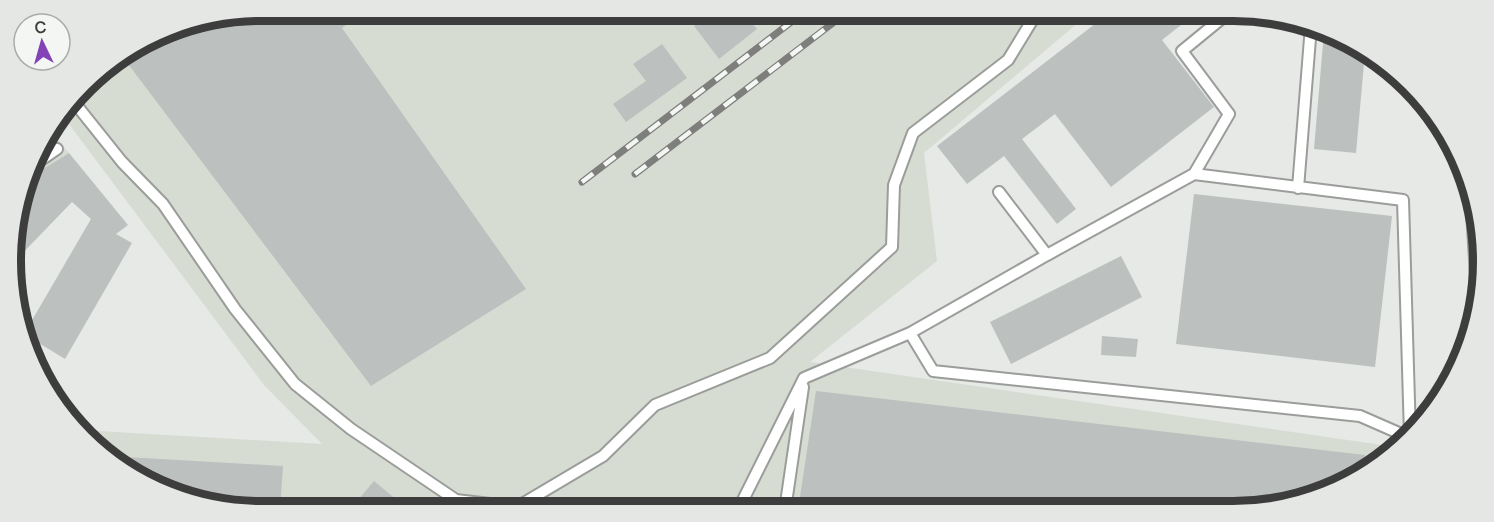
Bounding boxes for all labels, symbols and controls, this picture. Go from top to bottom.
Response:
north arrow [12,12,72,72]
text: С [34,16,48,39]

